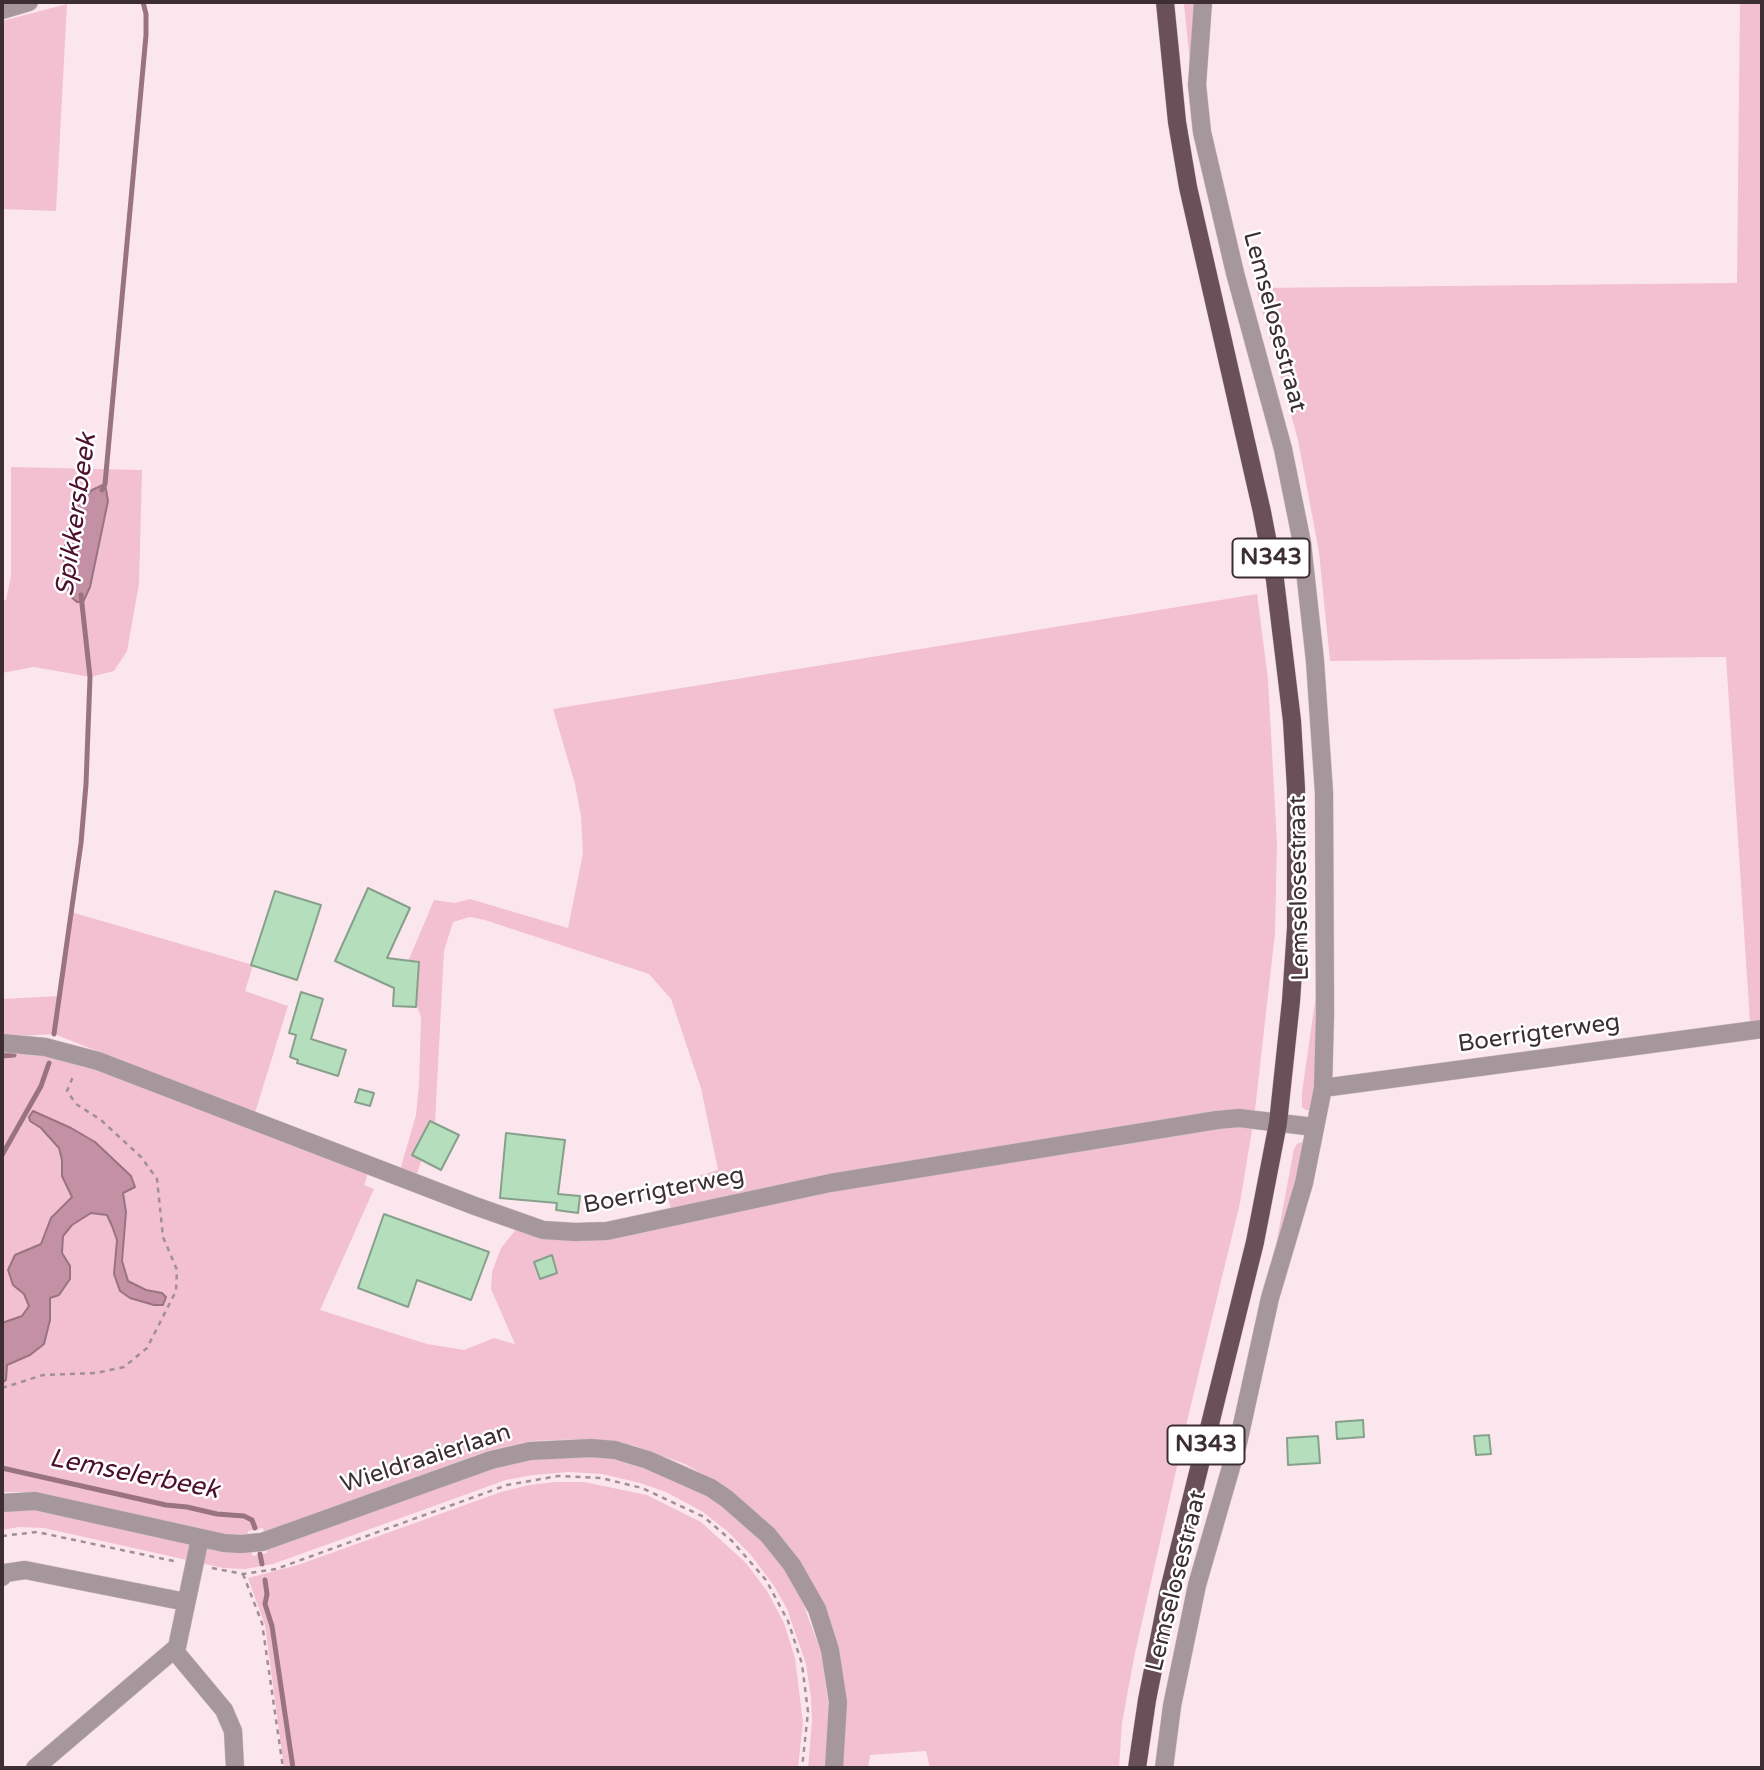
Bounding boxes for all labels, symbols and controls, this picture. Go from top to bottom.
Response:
street label: Lemselosestraat [1236,229,1312,415]
water label: Spikkersbeek [50,432,104,598]
road number: N343 [1232,538,1310,578]
street label: Lemselosestraat [1284,795,1316,981]
street label: Boerrigterweg [1456,1008,1622,1060]
street label: Boerrigterweg [581,1161,747,1221]
street label: Wieldraaierlaan [337,1418,515,1500]
road number: N343 [1168,1426,1244,1464]
water label: Lemselerbeek [47,1443,221,1507]
street label: Lemselosestraat [1141,1487,1213,1675]

